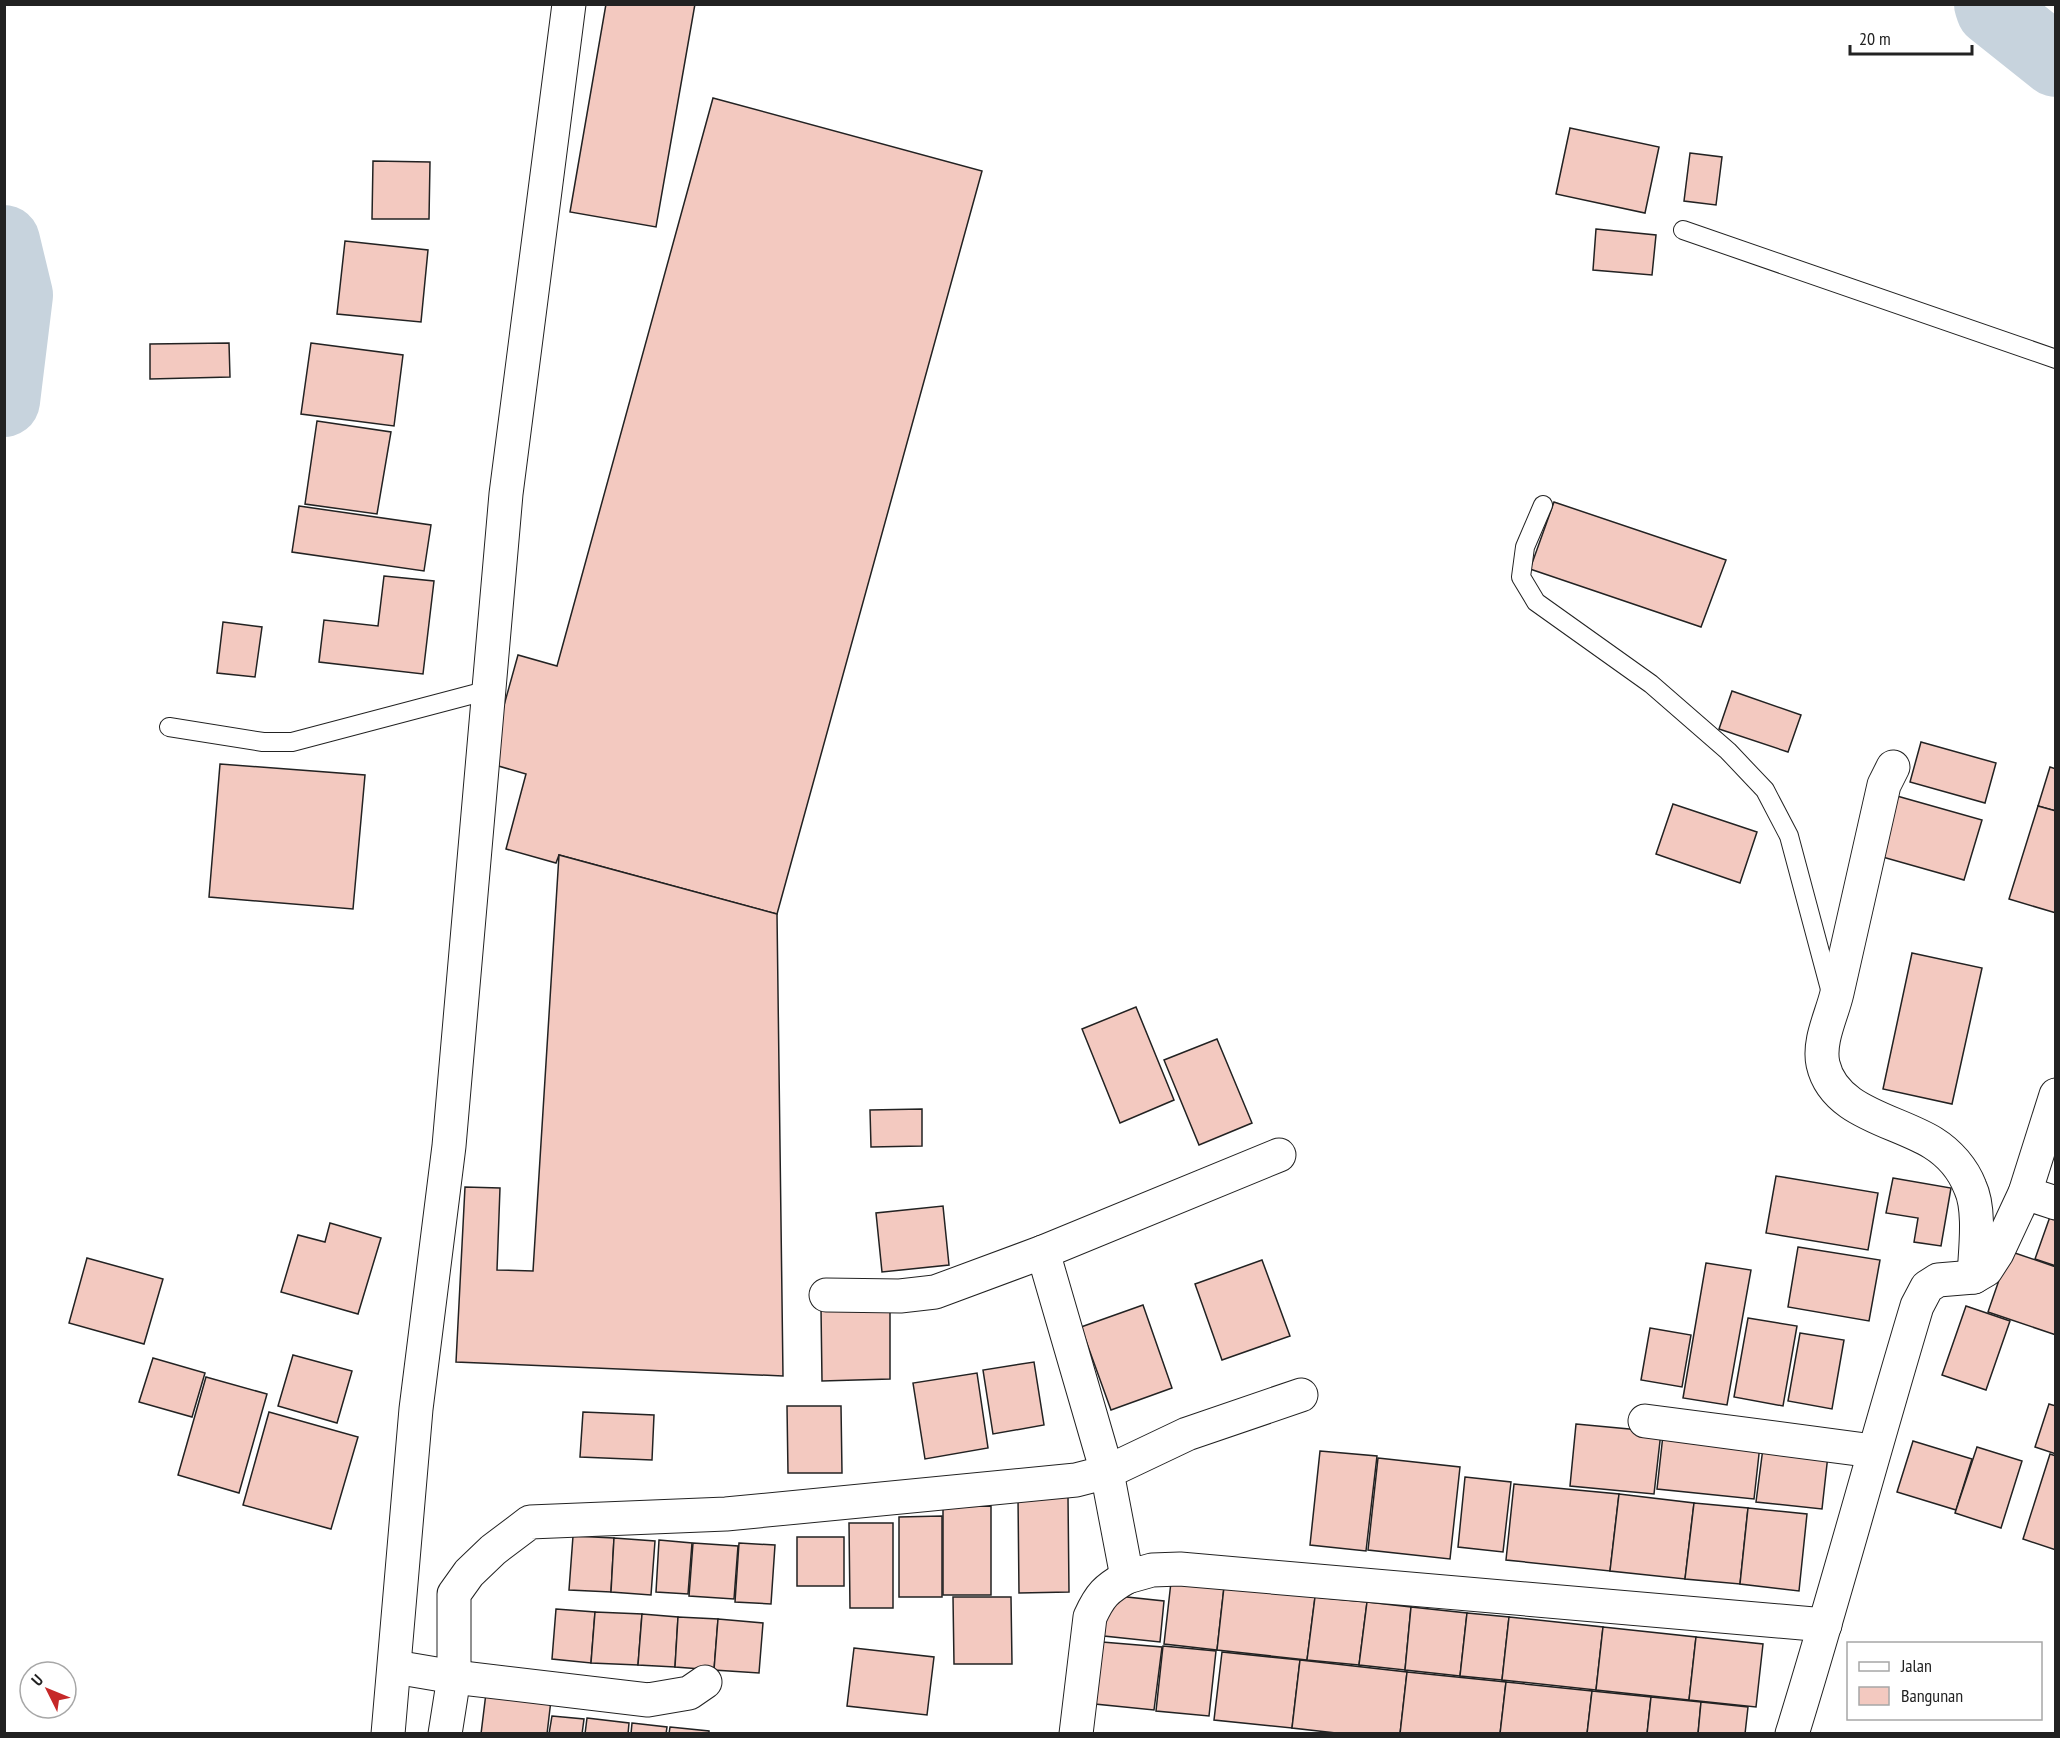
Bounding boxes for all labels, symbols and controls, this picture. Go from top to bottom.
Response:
scale bar [1850,18,1972,56]
text: 20 m [1859,27,1891,50]
legend [1847,1642,2042,1720]
text: Jalan [1900,1654,1932,1677]
north arrow [18,1660,78,1720]
text: U [27,1670,47,1690]
text: Bangunan [1901,1684,1963,1707]

